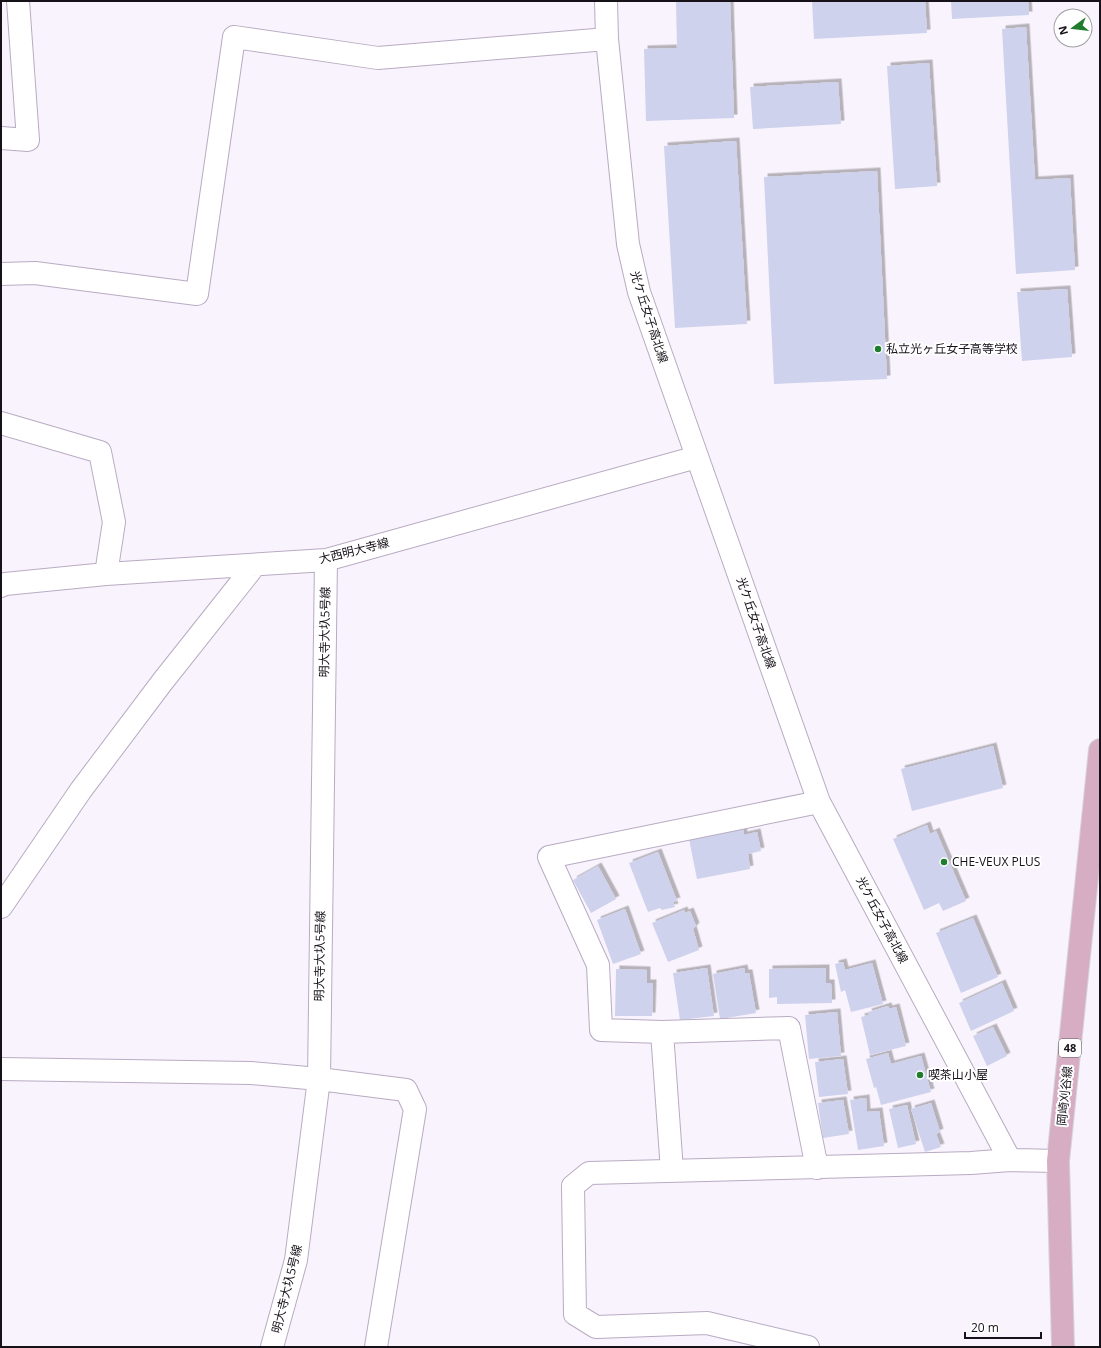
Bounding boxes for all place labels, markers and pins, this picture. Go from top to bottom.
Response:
place label: 私立光ヶ丘女子高等学校 [886,340,1018,357]
marker: 私立光ヶ丘女子高等学校 [873,344,883,354]
place label: CHE-VEUX PLUS [952,853,1040,870]
marker: CHE-VEUX PLUS [939,857,949,867]
place label: 喫茶山小屋 [928,1066,988,1083]
marker: 喫茶山小屋 [915,1070,925,1080]

